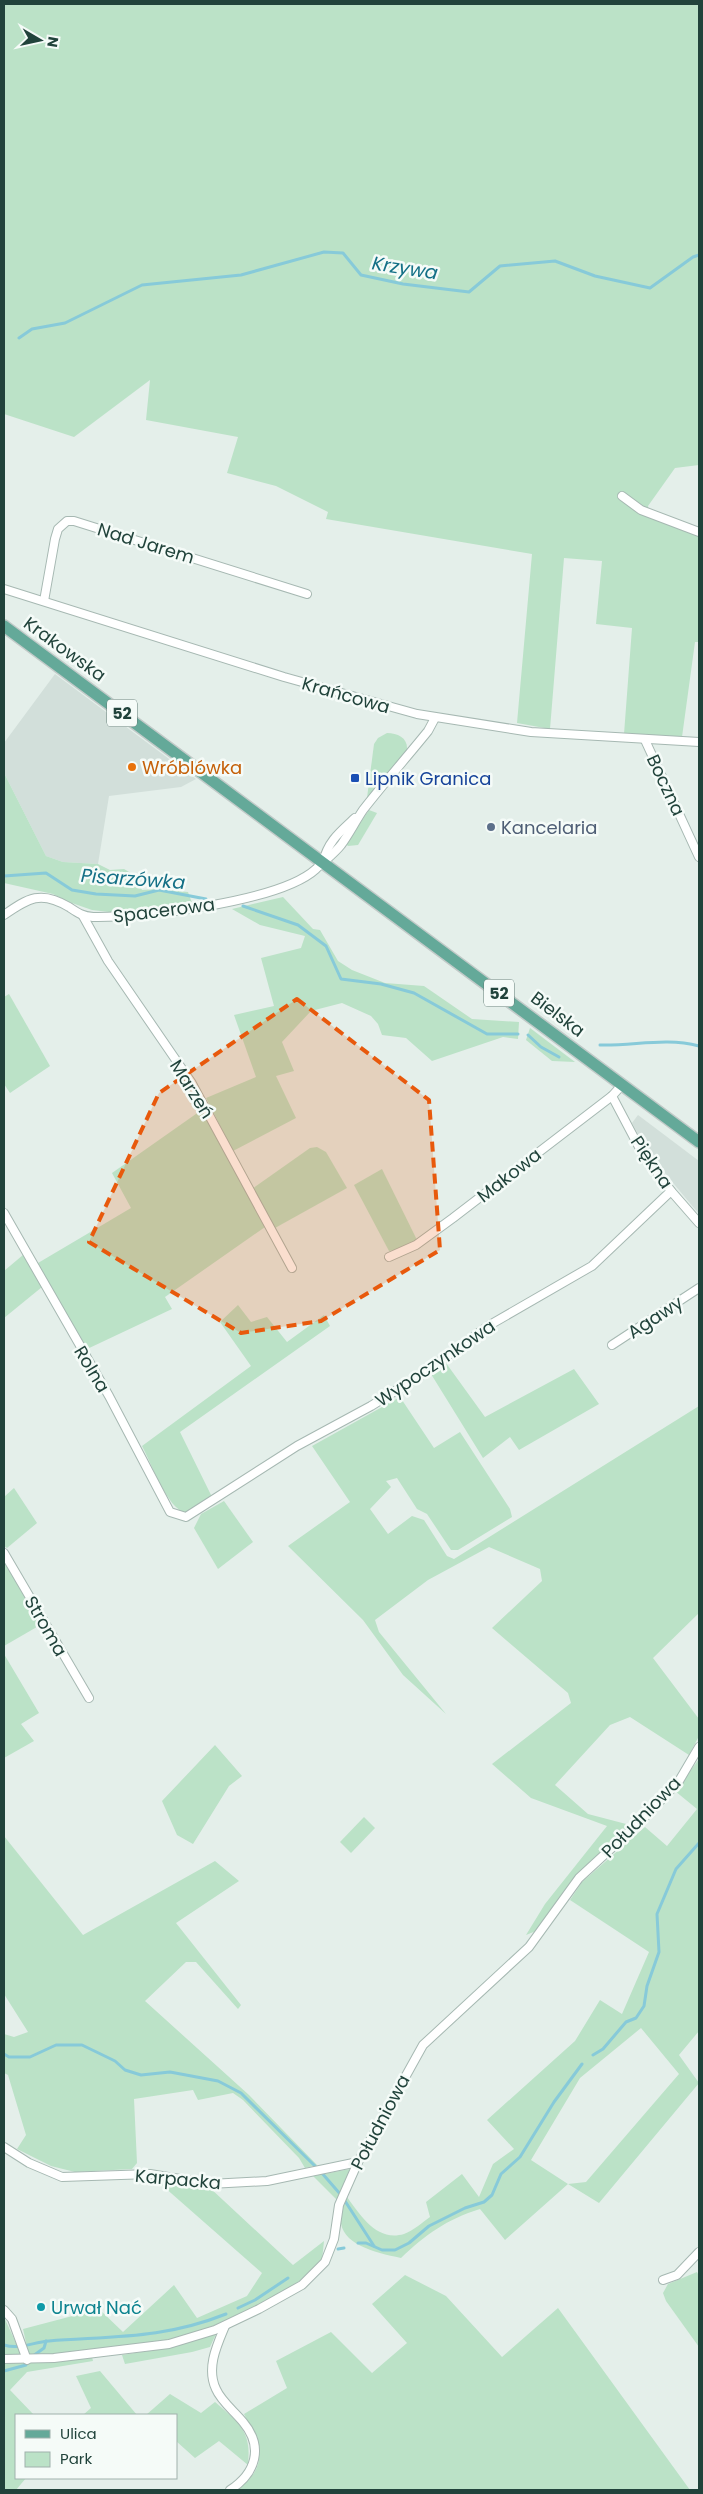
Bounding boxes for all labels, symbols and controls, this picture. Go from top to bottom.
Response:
north arrow [15,15,65,65]
text: N [42,35,64,49]
water label: Krzywa [370,249,440,287]
street label: Nad Jarem [95,516,197,570]
street label: Krakowska [19,611,111,687]
street label: Krańcowa [299,671,393,719]
road number: 52 [107,700,137,726]
street label: Boczna [641,750,691,820]
place label: Wróblówka [142,755,242,780]
marker: Wróblówka [126,761,138,773]
place label: Lipnik Granica [365,766,491,791]
marker: Lipnik Granica [349,772,361,784]
place label: Kancelaria [501,815,597,840]
marker: Kancelaria [485,821,497,833]
water label: Pisarzówka [80,862,186,896]
street label: Spacerowa [112,891,216,929]
road number: 52 [484,980,514,1006]
street label: Bielska [526,985,590,1043]
street label: Marzeń [164,1055,220,1123]
street label: Piękna [625,1131,679,1193]
street label: Makowa [472,1142,546,1208]
street label: Agawy [622,1290,688,1344]
street label: Wypoczynkowa [370,1314,500,1412]
street label: Rolna [68,1341,116,1397]
street label: Stroma [19,1591,73,1661]
street label: Południowa [596,1771,686,1863]
street label: Południowa [344,2070,416,2174]
street label: Karpacka [134,2163,222,2195]
place label: Urwał Nać [51,2295,142,2320]
marker: Urwał Nać [35,2301,47,2313]
legend [15,2414,178,2479]
text: Ulica [60,2423,97,2444]
text: Park [60,2448,92,2469]

